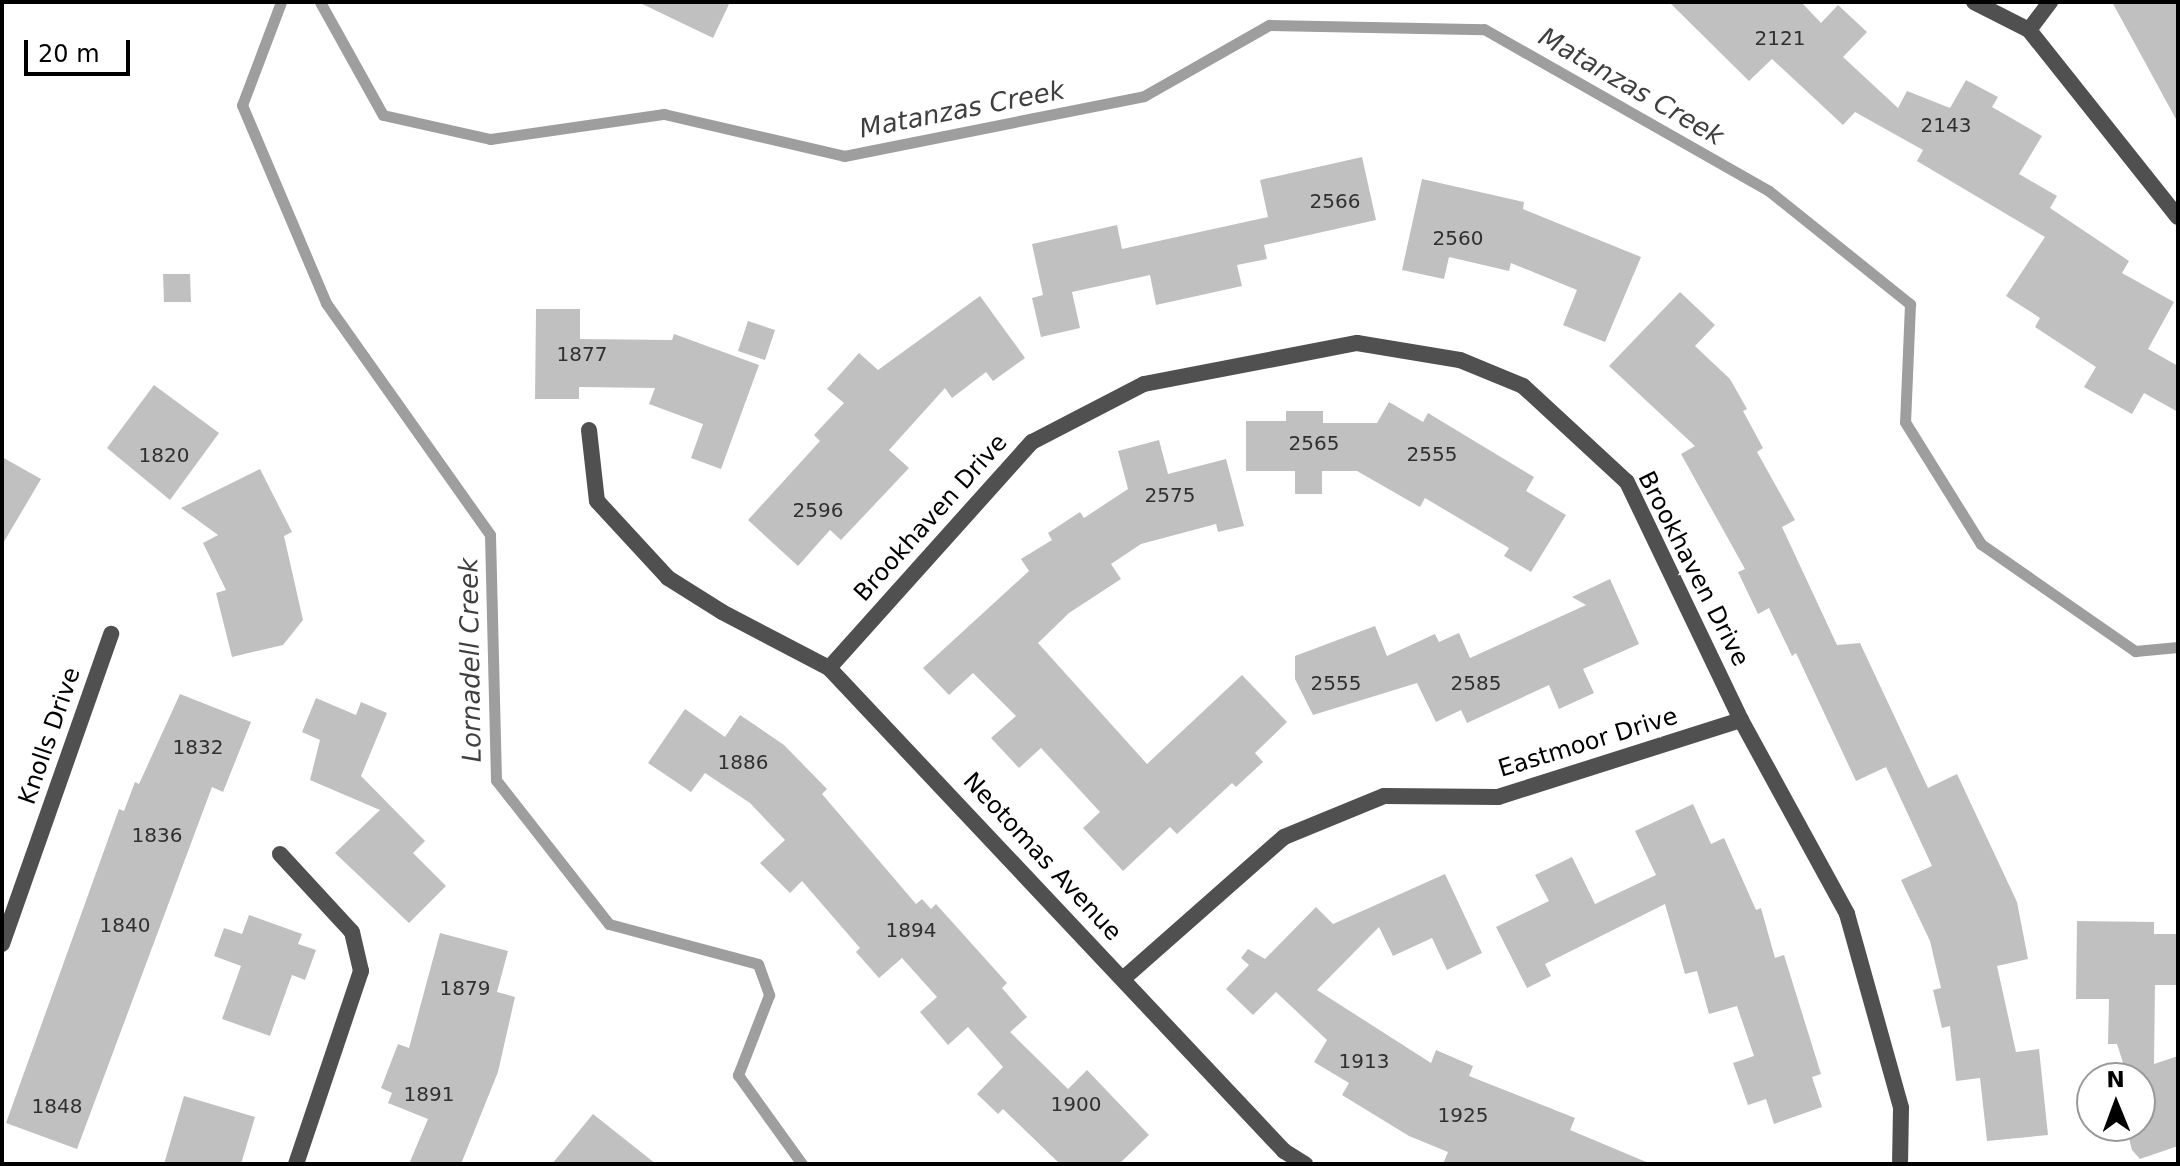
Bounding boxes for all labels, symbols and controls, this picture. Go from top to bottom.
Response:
water label: Matanzas Creek [1533,21,1729,153]
scale bar [28,24,134,74]
house number: 2121 [1755,26,1805,50]
text: 20 m [38,40,100,68]
water label: Matanzas Creek [857,75,1067,145]
house number: 2143 [1921,113,1971,137]
house number: 2566 [1310,189,1360,213]
house number: 2560 [1433,226,1483,250]
house number: 1877 [557,342,607,366]
street label: Brookhaven Drive [848,429,1014,607]
house number: 2565 [1289,431,1339,455]
house number: 2555 [1407,442,1457,466]
house number: 1820 [139,443,189,467]
street label: Brookhaven Drive [1631,467,1755,671]
house number: 2575 [1145,483,1195,507]
house number: 2596 [793,498,843,522]
water label: Lornadell Creek [454,557,488,763]
street label: Knolls Drive [13,664,87,808]
house number: 2555 [1311,671,1361,695]
house number: 2585 [1451,671,1501,695]
street label: Eastmoor Drive [1495,702,1681,784]
house number: 1832 [173,735,223,759]
house number: 1886 [718,750,768,774]
street label: Neotomas Avenue [957,767,1127,947]
house number: 1836 [132,823,182,847]
house number: 1840 [100,913,150,937]
house number: 1894 [886,918,936,942]
house number: 1879 [440,976,490,1000]
house number: 1913 [1339,1049,1389,1073]
north arrow [2076,1062,2156,1142]
text: N [2106,1067,2125,1092]
house number: 1891 [404,1082,454,1106]
house number: 1900 [1051,1092,1101,1116]
house number: 1848 [32,1094,82,1118]
house number: 1925 [1438,1103,1488,1127]

